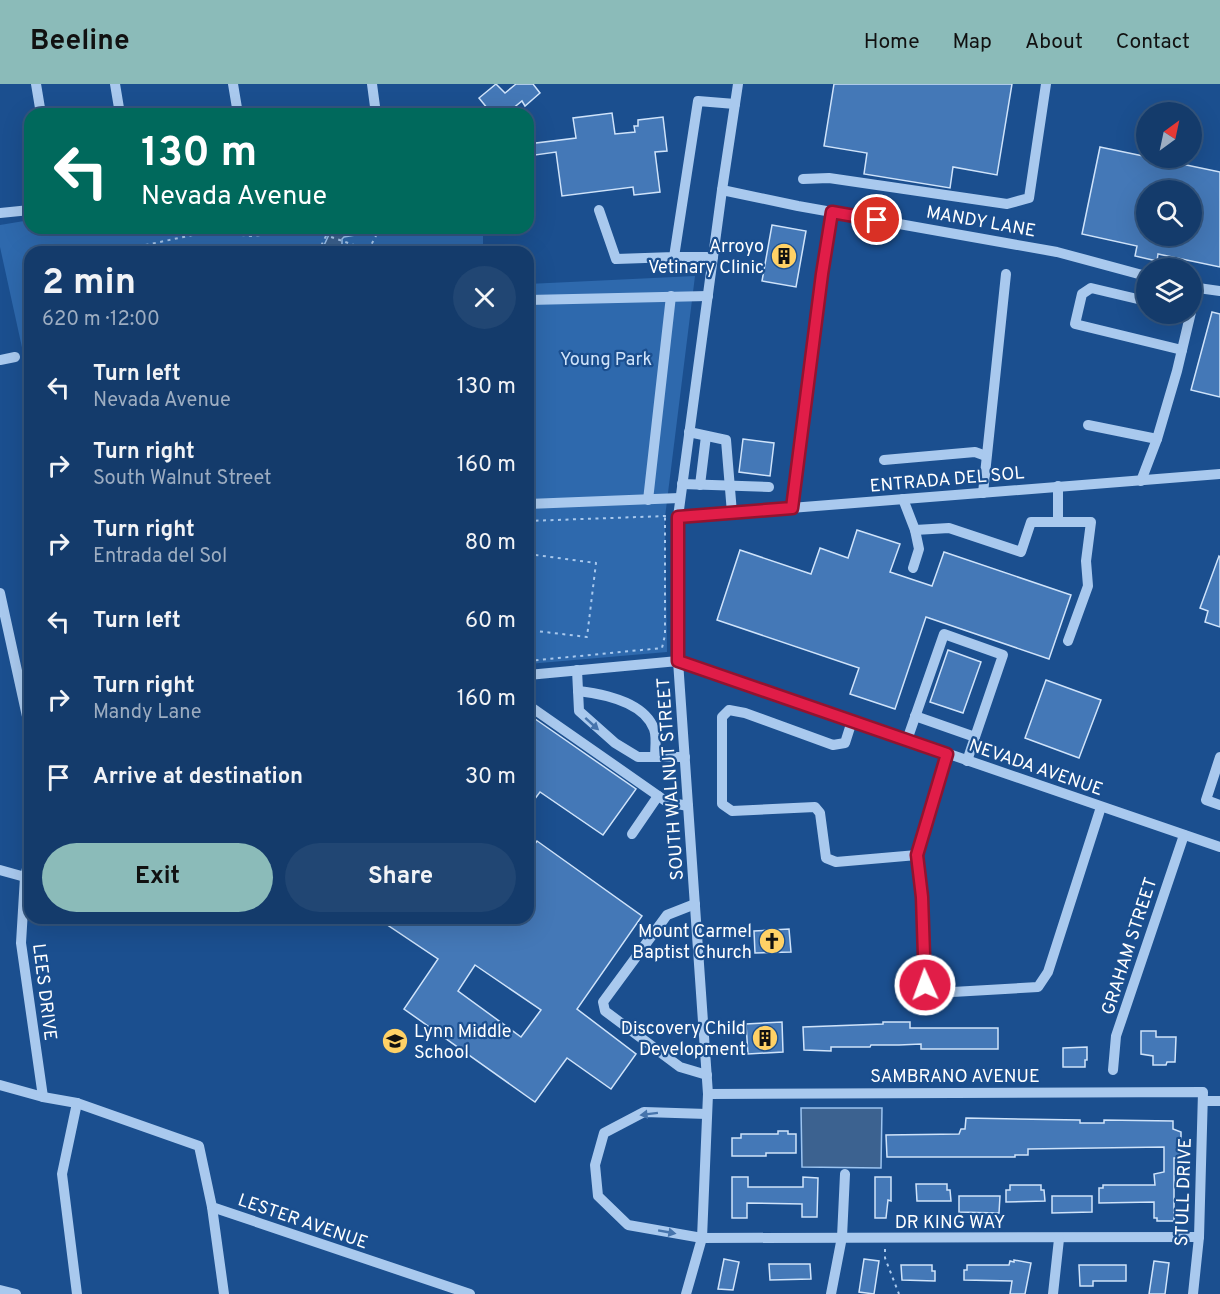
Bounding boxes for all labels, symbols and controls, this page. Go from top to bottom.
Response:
text: Beeline [30,24,130,60]
text: Home [864,29,920,56]
text: Map [953,29,992,56]
text: About [1025,29,1083,56]
text: Contact [1116,29,1190,56]
north arrow [1136,102,1202,168]
map controls [1136,102,1202,324]
text: 130 m [141,128,257,181]
icon: left [42,132,120,210]
text: Nevada Avenue [141,180,327,214]
button: search [1136,180,1202,246]
pin [851,194,902,245]
street label: MANDY LANE [924,202,1037,243]
icon: arrive [860,203,893,236]
place label: Arroyo Vetinary Clinic [648,236,764,280]
building icon: Arroyo Vetinary Clinic [769,241,799,271]
button: layers [1136,258,1202,324]
text: 2 min [42,261,136,307]
button: close [453,266,516,329]
text: 620 m · 12:00 [42,307,160,333]
park label: Young Park [560,349,652,372]
text: Turn left [93,361,181,388]
icon: left [42,371,75,404]
text: 130 m [457,374,516,401]
text: Nevada Avenue [93,388,231,414]
text: Turn right [93,439,195,466]
icon: right [42,449,75,482]
text: 160 m [457,452,516,479]
street label: ENTRADA DEL SOL [869,462,1025,499]
text: South Walnut Street [93,466,272,492]
text: Turn right [93,517,195,544]
icon: right [42,527,75,560]
text: 80 m [465,530,516,557]
text: Entrada del Sol [93,544,227,570]
icon: left [42,605,75,638]
text: Turn left [93,608,181,635]
text: 60 m [465,608,516,635]
text: Turn right [93,673,195,700]
street label: SOUTH WALNUT STREET [653,677,690,881]
icon: right [42,683,75,716]
text: 160 m [457,686,516,713]
text: Mandy Lane [93,700,202,726]
one-way arrow [584,717,599,730]
street label: NEVADA AVENUE [965,735,1106,802]
icon: arrive [42,761,75,794]
text: Arrive at destination [93,764,303,791]
text: 30 m [465,764,516,791]
button: Exit [42,843,273,912]
button: Share [285,843,516,912]
street label: GRAHAM STREET [1097,875,1164,1018]
place label: Mount Carmel Baptist Church [632,921,752,965]
church icon: Mount Carmel Baptist Church [757,926,787,956]
street label: LEES DRIVE [26,942,61,1042]
position arrow [893,953,957,1017]
place label: Discovery Child Development [621,1018,746,1062]
place label: Lynn Middle School [414,1021,511,1065]
building icon: Discovery Child Development [750,1023,780,1053]
school or university icon: Lynn Middle School [380,1026,410,1056]
street label: SAMBRANO AVENUE [870,1066,1040,1089]
one-way arrow [639,1109,658,1118]
street label: STULL DRIVE [1171,1137,1198,1247]
street label: LESTER AVENUE [234,1189,371,1255]
street label: DR KING WAY [895,1212,1005,1235]
one-way arrow [657,1227,676,1236]

